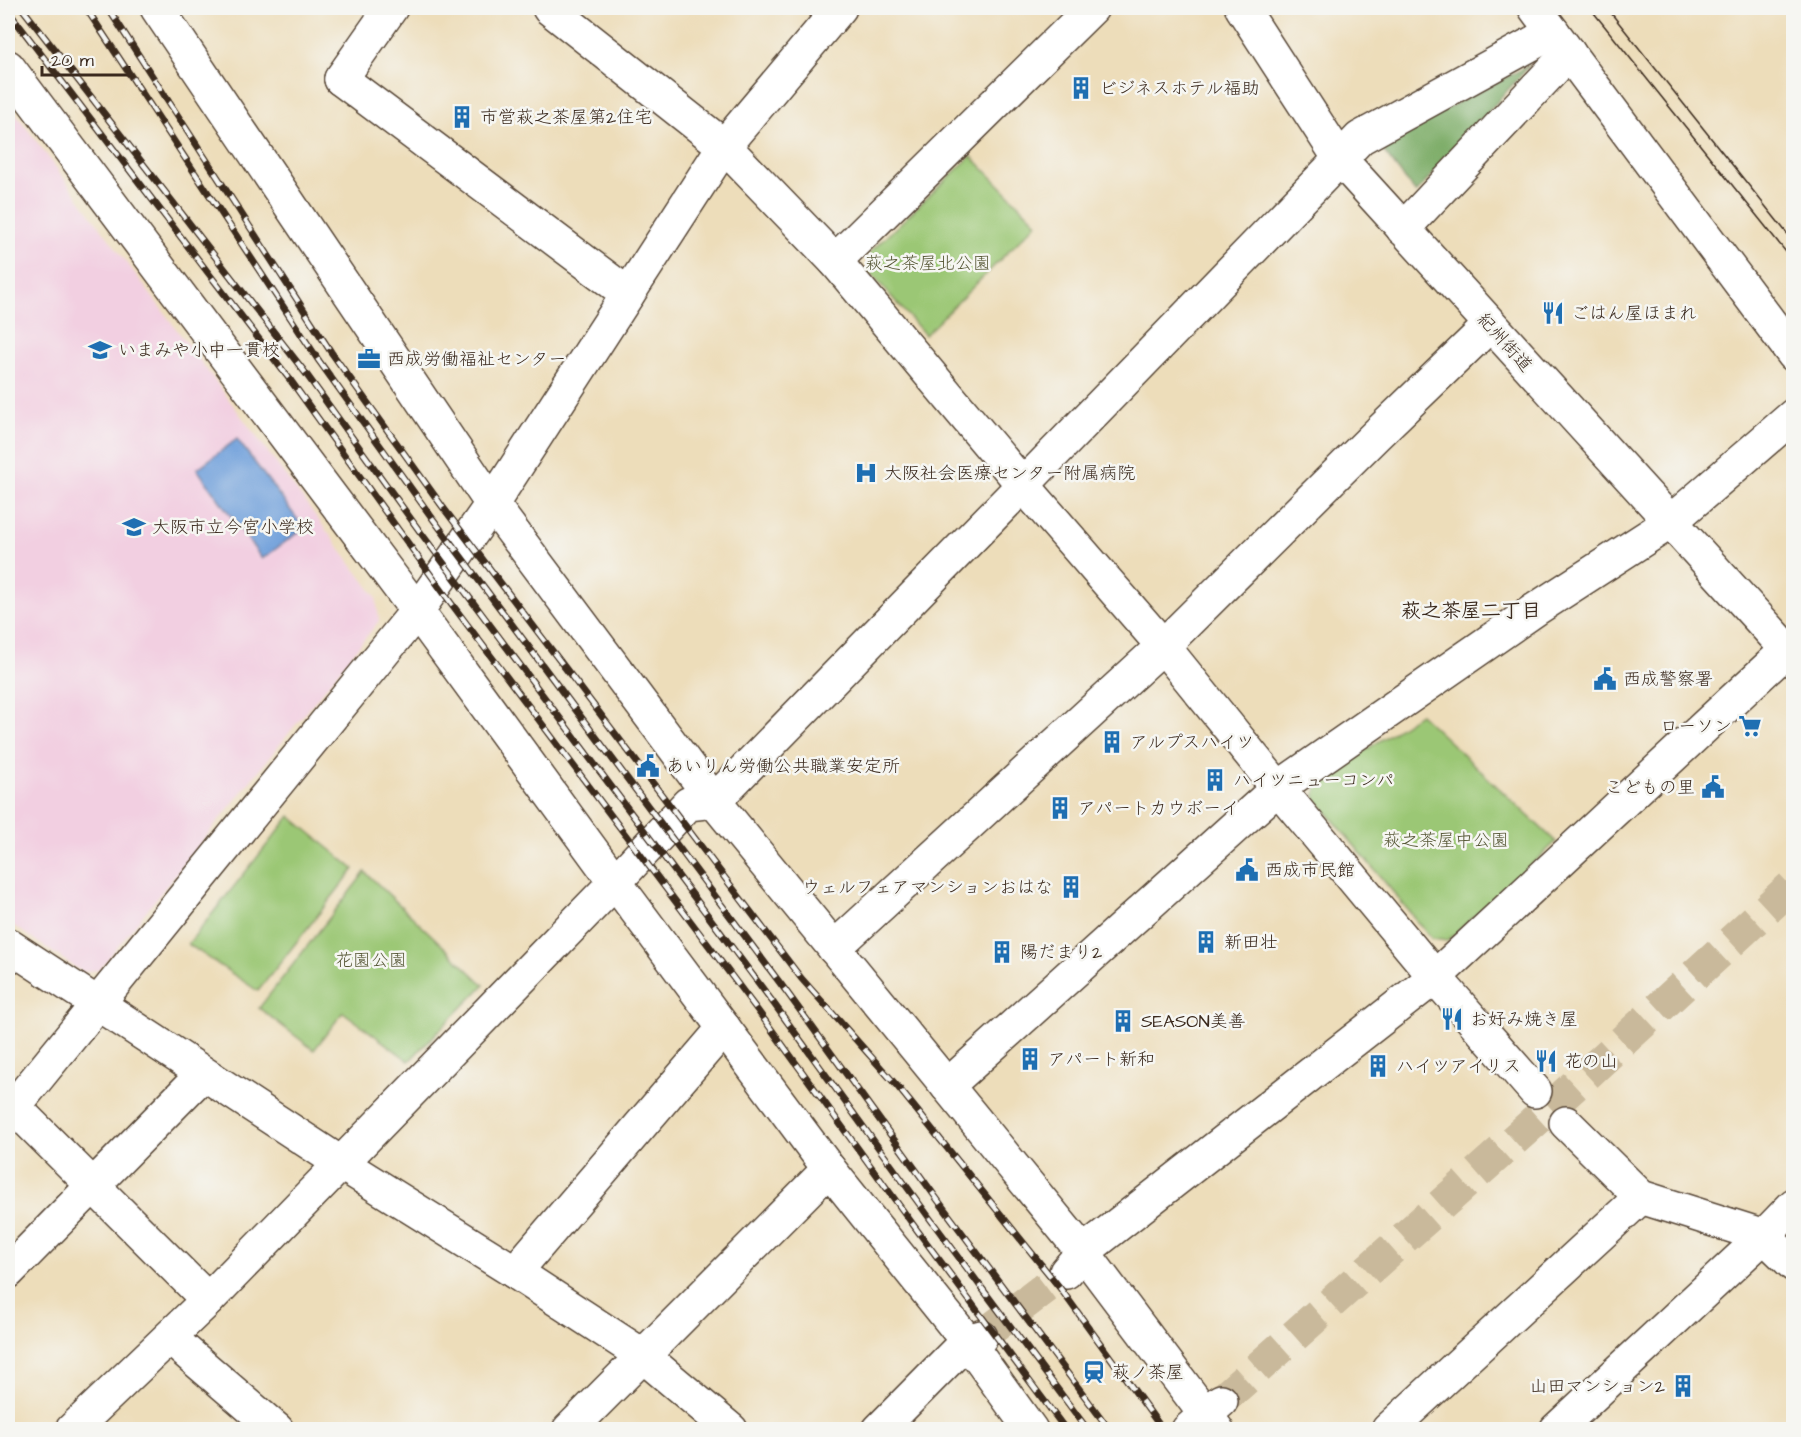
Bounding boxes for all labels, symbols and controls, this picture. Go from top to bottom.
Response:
scale bar [42,39,129,77]
text: 20 m [51,48,94,73]
building icon: ビジネスホテル福助 [1068,75,1094,101]
place label: ビジネスホテル福助 [1099,76,1260,101]
building icon: 市営萩之茶屋第2住宅 [449,104,475,130]
place label: 市営萩之茶屋第2住宅 [480,105,652,130]
park label: 萩之茶屋北公園 [865,251,991,276]
restaurant icon: ごはん屋ほまれ [1540,300,1566,326]
place label: ごはん屋ほまれ [1571,301,1697,326]
street label: 紀州街道 [1471,307,1538,377]
school or university icon: いまみや小中一貫校 [87,337,113,363]
place label: いまみや小中一貫校 [118,338,280,363]
office icon: 西成労働福祉センター [356,346,382,372]
place label: 西成労働福祉センター [387,347,566,372]
hospital icon: 大阪社会医療センター附属病院 [853,460,879,486]
place label: 大阪社会医療センター附属病院 [884,461,1135,486]
school or university icon: 大阪市立今宮小学校 [121,514,147,540]
place label: 大阪市立今宮小学校 [152,515,314,540]
district label: 萩之茶屋二丁目 [1401,597,1541,625]
public building icon: 西成警察署 [1592,666,1618,692]
place label: 西成警察署 [1623,667,1713,692]
supermarket icon: ローソン [1737,713,1763,739]
place label: ローソン [1660,714,1732,739]
building icon: アルプスハイツ [1099,729,1125,755]
place label: アルプスハイツ [1130,730,1254,755]
public building icon: あいりん労働公共職業安定所 [635,753,661,779]
place label: あいりん労働公共職業安定所 [666,754,900,779]
building icon: ハイツニューコンパ [1202,767,1228,793]
place label: ハイツニューコンパ [1233,768,1394,793]
public building icon: こどもの里 [1700,774,1726,800]
place label: こどもの里 [1605,775,1695,800]
building icon: アパートカウボーイ [1047,795,1073,821]
place label: アパートカウボーイ [1078,796,1239,821]
park label: 萩之茶屋中公園 [1383,828,1509,853]
public building icon: 西成市民館 [1234,857,1260,883]
place label: 西成市民館 [1265,858,1355,883]
building icon: ウェルフェアマンションおはな [1058,874,1084,900]
place label: ウェルフェアマンションおはな [802,875,1053,900]
building icon: 新田壮 [1193,929,1219,955]
place label: 新田壮 [1224,930,1278,955]
building icon: 陽だまり2 [989,939,1015,965]
place label: 陽だまり2 [1020,940,1103,965]
park label: 花園公園 [335,948,407,973]
restaurant icon: お好み焼き屋 [1439,1006,1465,1032]
place label: お好み焼き屋 [1470,1007,1578,1032]
building icon: SEASON美善 [1110,1008,1136,1034]
place label: SEASON美善 [1141,1009,1246,1034]
building icon: アパート新和 [1017,1046,1043,1072]
place label: アパート新和 [1048,1047,1155,1072]
restaurant icon: 花の山 [1533,1048,1559,1074]
place label: 花の山 [1564,1049,1618,1074]
building icon: ハイツアイリス [1365,1053,1391,1079]
place label: ハイツアイリス [1396,1054,1521,1079]
station icon: 萩ノ茶屋 [1081,1359,1107,1385]
place label: 萩ノ茶屋 [1112,1360,1184,1385]
building icon: 山田マンション2 [1670,1373,1696,1399]
place label: 山田マンション2 [1529,1374,1666,1399]

